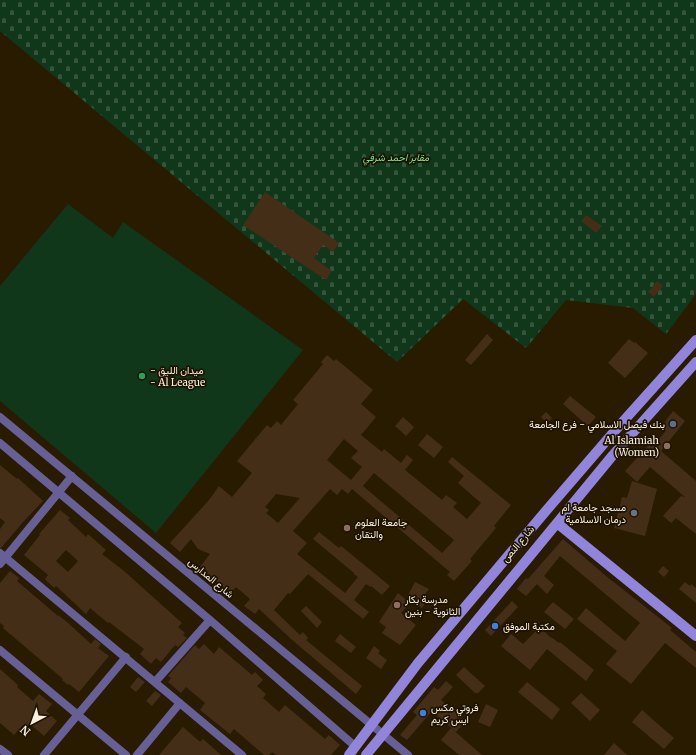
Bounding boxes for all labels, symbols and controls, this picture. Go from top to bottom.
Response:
park label: مقابر احمد شرفي [363,151,430,166]
place label: - ميدان الليق - Al League [150,364,205,389]
marker: - ميدان الليق - Al League [137,371,147,381]
place label: بنك فيصل الاسلامي - فرع الجامعة [529,418,665,433]
marker: بنك فيصل الاسلامي - فرع الجامعة [668,419,678,429]
place label: Al Islamiah (Women) [603,434,659,459]
marker: Al Islamiah (Women) [662,441,672,451]
place label: مسجد جامعة ام درمان الاسلامية [562,501,626,526]
marker: مسجد جامعة ام درمان الاسلامية [629,508,639,518]
place label: جامعة العلوم والتقان [355,516,408,541]
marker: جامعة العلوم والتقان [342,523,352,533]
street label: شارع النص [499,523,537,565]
street label: شارع المدارس [186,555,237,601]
place label: مدرسة بكار الثانوية - بنين [404,593,460,618]
marker: مدرسة بكار الثانوية - بنين [392,600,402,610]
place label: مكتبة الموفق [503,620,555,633]
marker: مكتبة الموفق [490,621,500,631]
place label: فروتي مكس ايس كريم [431,701,479,726]
north arrow [12,703,52,743]
marker: فروتي مكس ايس كريم [418,708,428,718]
text: N [17,722,33,739]

